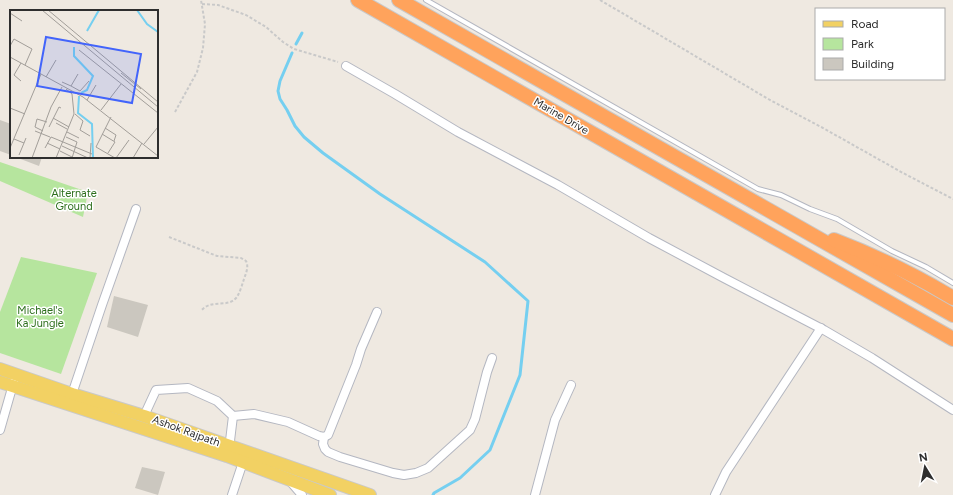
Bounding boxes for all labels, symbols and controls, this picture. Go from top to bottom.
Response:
legend [815,8,945,80]
inset map [10,10,158,158]
text: Road [851,17,879,31]
text: Park [851,37,874,51]
text: Building [851,57,894,71]
street label: Marine Drive [531,95,591,137]
park label: Alternate Ground [51,187,97,213]
park label: Michael's Ka Jungle [16,304,64,330]
street label: Ashok Rajpath [150,413,222,449]
north arrow [905,447,945,487]
text: N [918,451,929,465]

